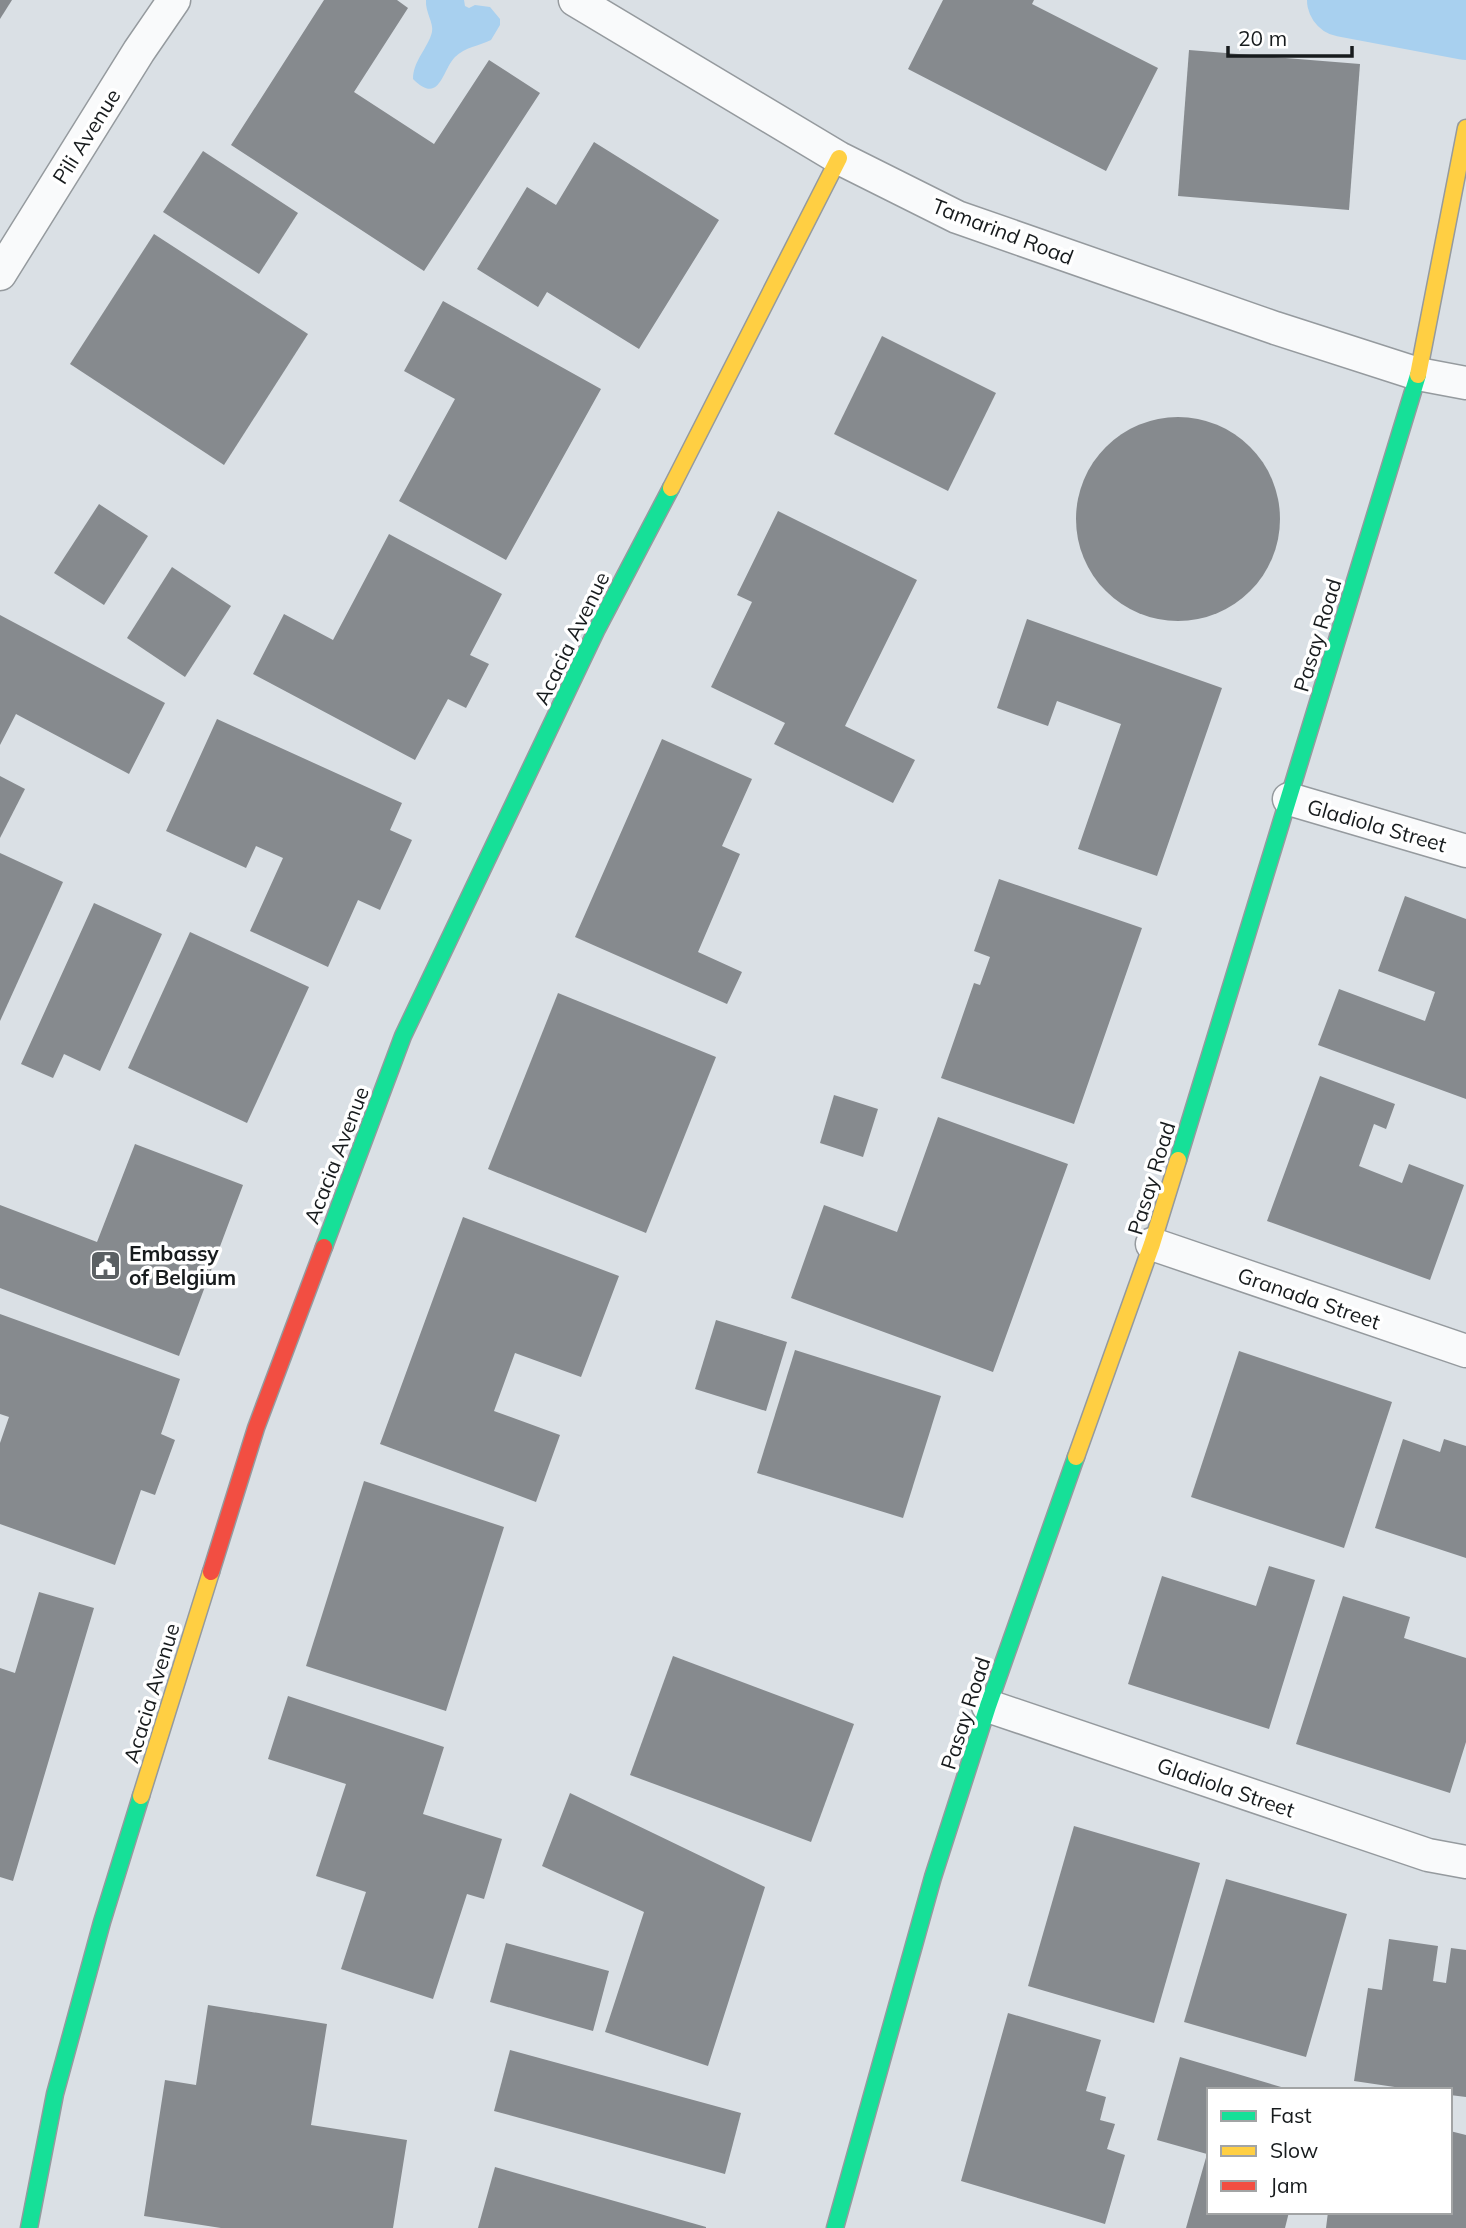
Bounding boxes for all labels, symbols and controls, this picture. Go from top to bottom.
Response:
scale bar [1228,14,1352,58]
text: 20 m [1238,25,1287,51]
street label: Pili Avenue [47,84,125,188]
street label: Tamarind Road [929,192,1077,270]
street label: Acacia Avenue [528,567,614,709]
street label: Pasay Road [1287,575,1347,695]
street label: Gladiola Street [1304,793,1450,857]
street label: Acacia Avenue [298,1083,374,1227]
street label: Pasay Road [1121,1118,1181,1238]
place label: Embassy of Belgium [129,1240,236,1290]
public building icon: Embassy of Belgium [89,1248,123,1282]
street label: Granada Street [1234,1261,1384,1335]
street label: Acacia Avenue [117,1620,185,1766]
street label: Pasay Road [935,1653,995,1773]
street label: Gladiola Street [1154,1751,1298,1823]
legend [1207,2088,1452,2214]
text: Fast [1270,2102,1312,2128]
text: Slow [1270,2137,1318,2163]
text: Jam [1270,2172,1308,2198]

